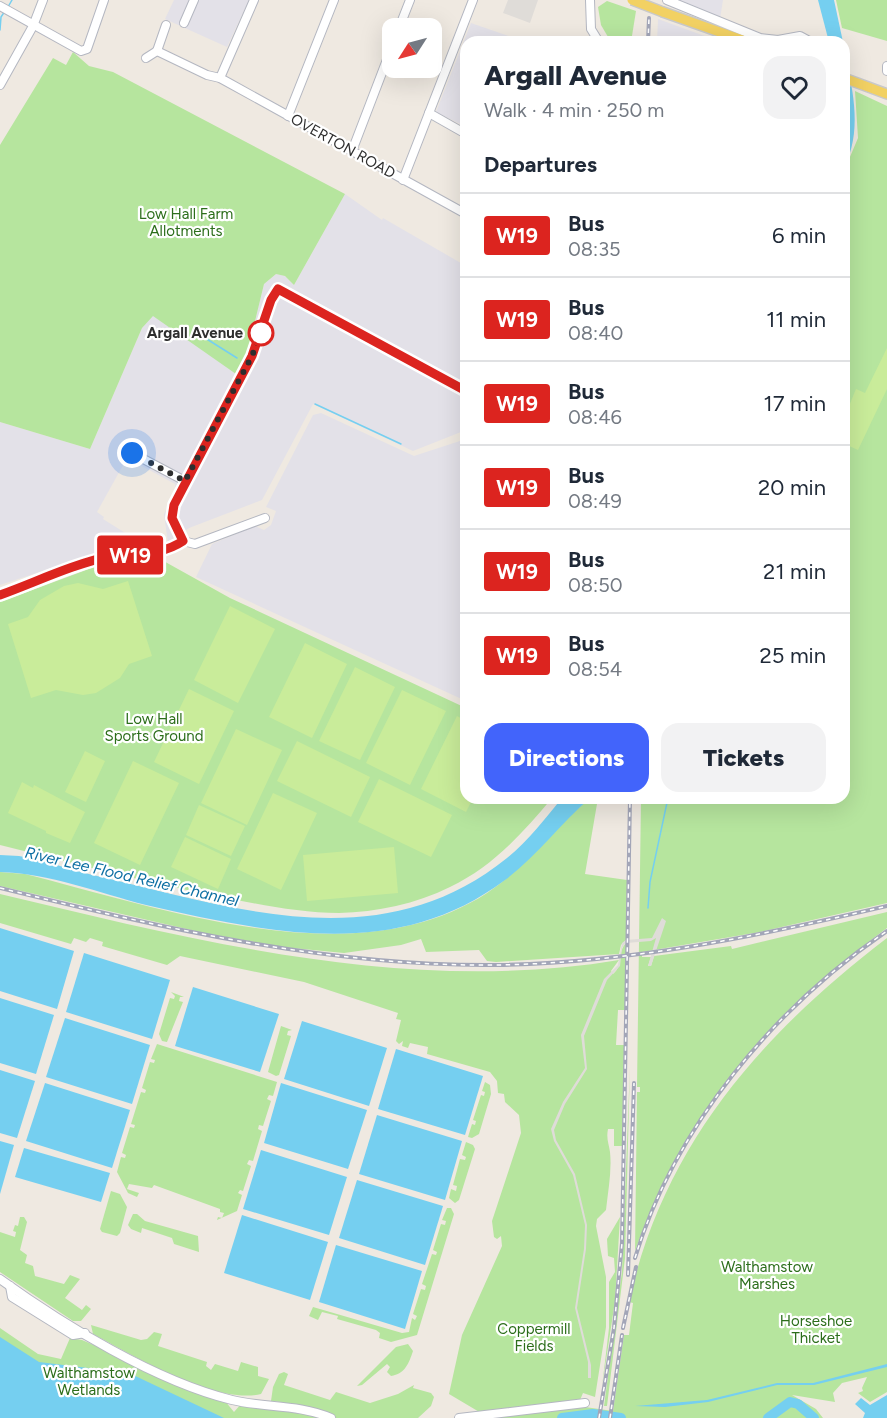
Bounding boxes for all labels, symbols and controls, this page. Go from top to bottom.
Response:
north arrow [382,18,442,78]
map controls [382,18,442,78]
button: heart [763,56,826,119]
text: Argall Avenue [484,58,667,92]
text: Walk · 4 min · 250 m [484,98,664,122]
street label: OVERTON ROAD [288,110,398,182]
text: Departures [484,151,597,178]
park label: Low Hall Farm Allotments [139,205,233,240]
text: Bus [568,210,604,237]
text: 6 min [772,222,826,249]
text: W19 [496,223,538,248]
text: 08:35 [568,237,621,261]
text: Bus [568,294,604,321]
text: 11 min [766,306,826,333]
text: W19 [496,307,538,332]
marker: Argall Avenue [248,320,274,346]
text: 08:40 [568,321,623,345]
place label: Argall Avenue [147,324,244,342]
text: Bus [568,378,604,405]
text: 17 min [764,390,826,417]
text: W19 [496,391,538,416]
text: 08:46 [568,405,622,429]
your location [117,438,147,468]
text: Bus [568,462,604,489]
text: 20 min [758,474,826,501]
text: W19 [496,475,538,500]
text: 08:49 [568,489,622,513]
line badge: W19 [96,536,164,574]
text: W19 [109,543,151,568]
text: Bus [568,546,604,573]
text: 21 min [763,558,826,585]
text: W19 [496,559,538,584]
text: 08:50 [568,573,622,597]
text: Bus [568,630,604,657]
text: 25 min [760,642,826,669]
text: W19 [496,643,538,668]
text: 08:54 [568,657,622,681]
park label: Low Hall Sports Ground [105,710,203,745]
button: Directions [484,723,649,792]
button: Tickets [661,723,826,792]
water label: River Lee Flood Relief Channel [23,843,241,910]
park label: Walthamstow Marshes [721,1258,813,1293]
park label: Horseshoe Thicket [780,1312,852,1347]
park label: Coppermill Fields [497,1320,571,1355]
park label: Walthamstow Wetlands [43,1364,135,1399]

